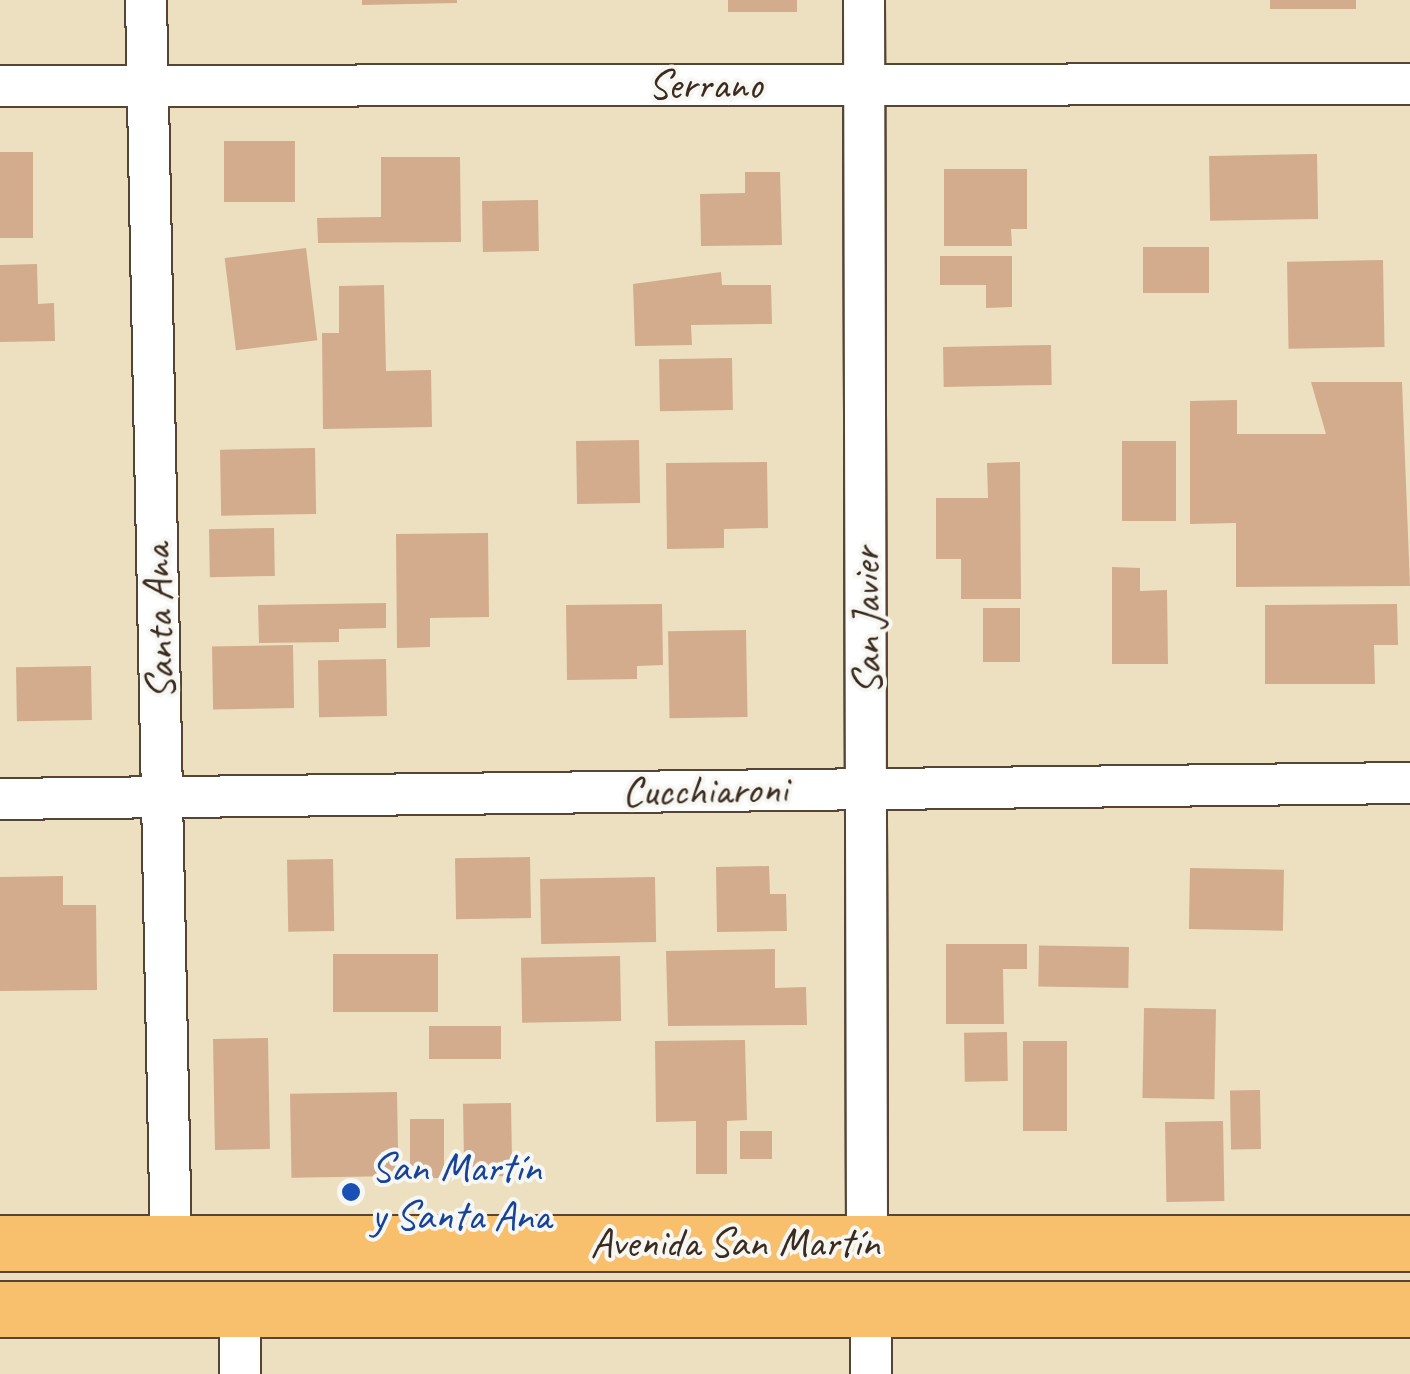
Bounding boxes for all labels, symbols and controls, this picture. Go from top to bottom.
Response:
street label: Serrano [648,60,762,110]
street label: Santa Ana [131,543,187,701]
street label: San Javier [841,547,893,695]
street label: Cucchiaroni [622,764,788,818]
place label: San Martín y Santa Ana [371,1143,552,1242]
marker: San Martín y Santa Ana [340,1181,362,1203]
street label: Avenida San Martín [590,1218,880,1268]

